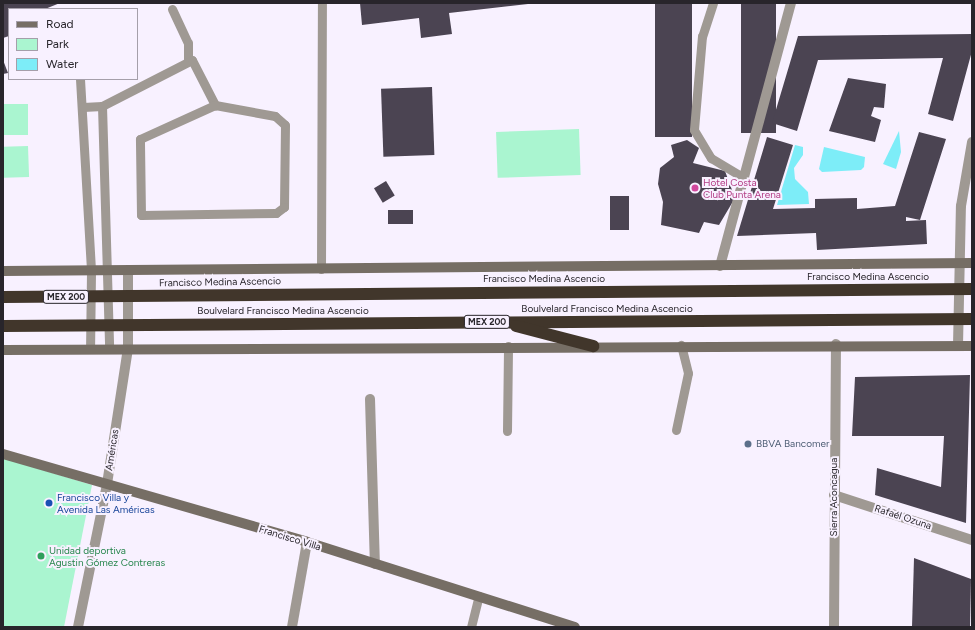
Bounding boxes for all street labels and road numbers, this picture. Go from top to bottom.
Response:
street label: Francisco Medina Ascencio [807,271,929,283]
street label: Francisco Medina Ascencio [483,273,605,285]
street label: Francisco Medina Ascencio [159,275,281,289]
road number: MEX 200 [42,290,90,304]
street label: Boulvelard Francisco Medina Ascencio [521,303,693,315]
street label: Boulvelard Francisco Medina Ascencio [197,305,369,317]
road number: MEX 200 [463,315,511,329]
street label: Américas [103,429,121,471]
street label: Sierra Aconcagua [828,458,840,536]
street label: Rafaél Ozuna [873,502,933,532]
street label: Francisco Villa [258,523,322,553]

